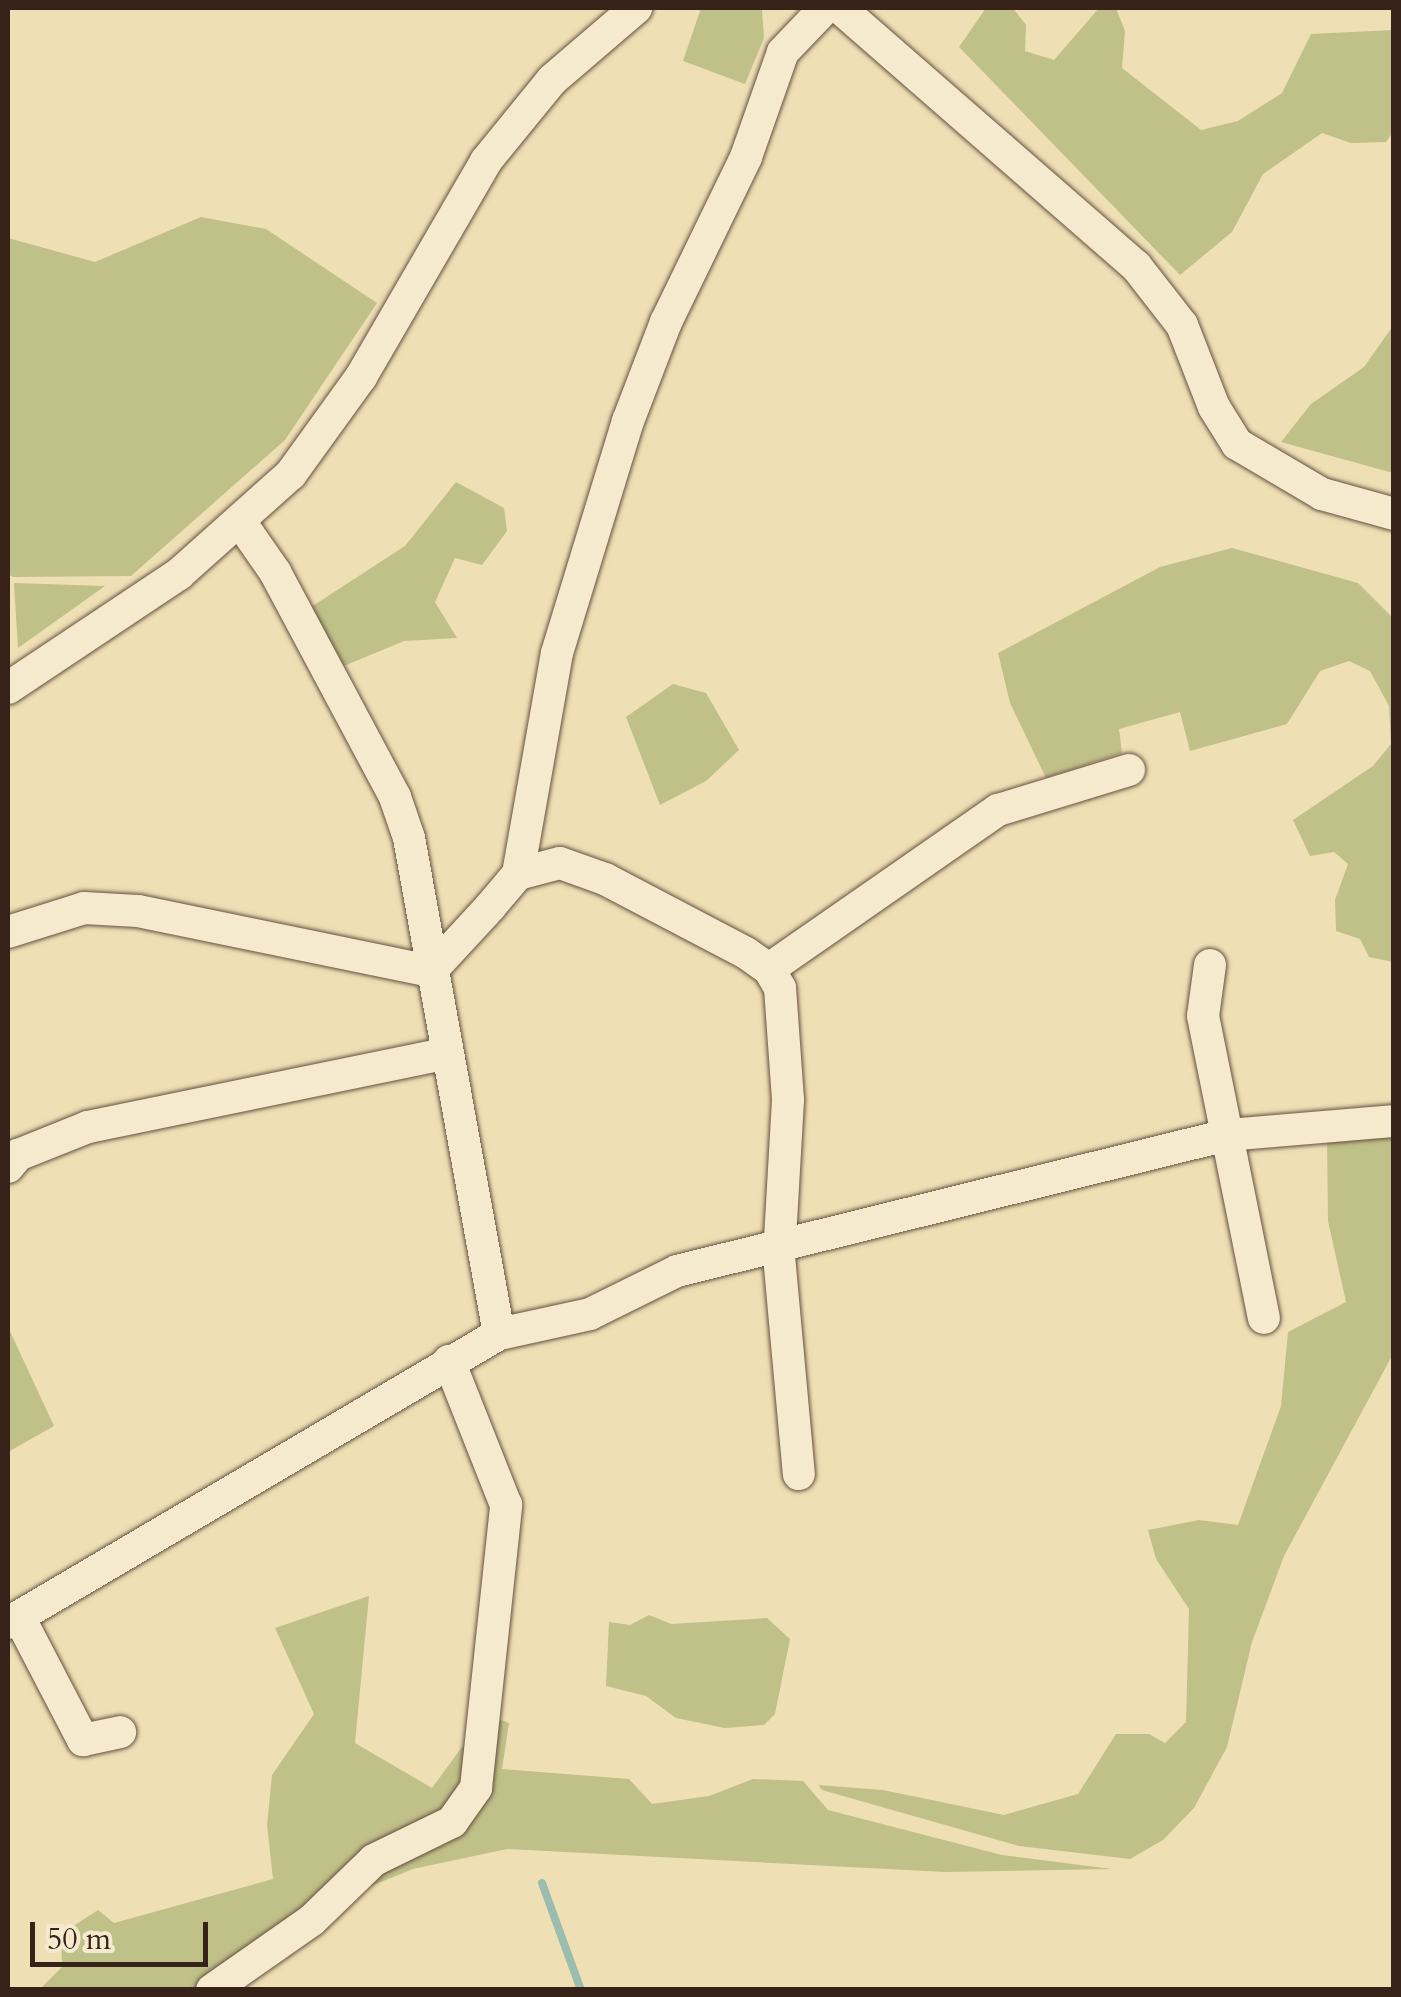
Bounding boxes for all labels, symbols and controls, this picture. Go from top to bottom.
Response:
scale bar [35,1902,212,1964]
text: 50 m [47,1919,111,1960]

